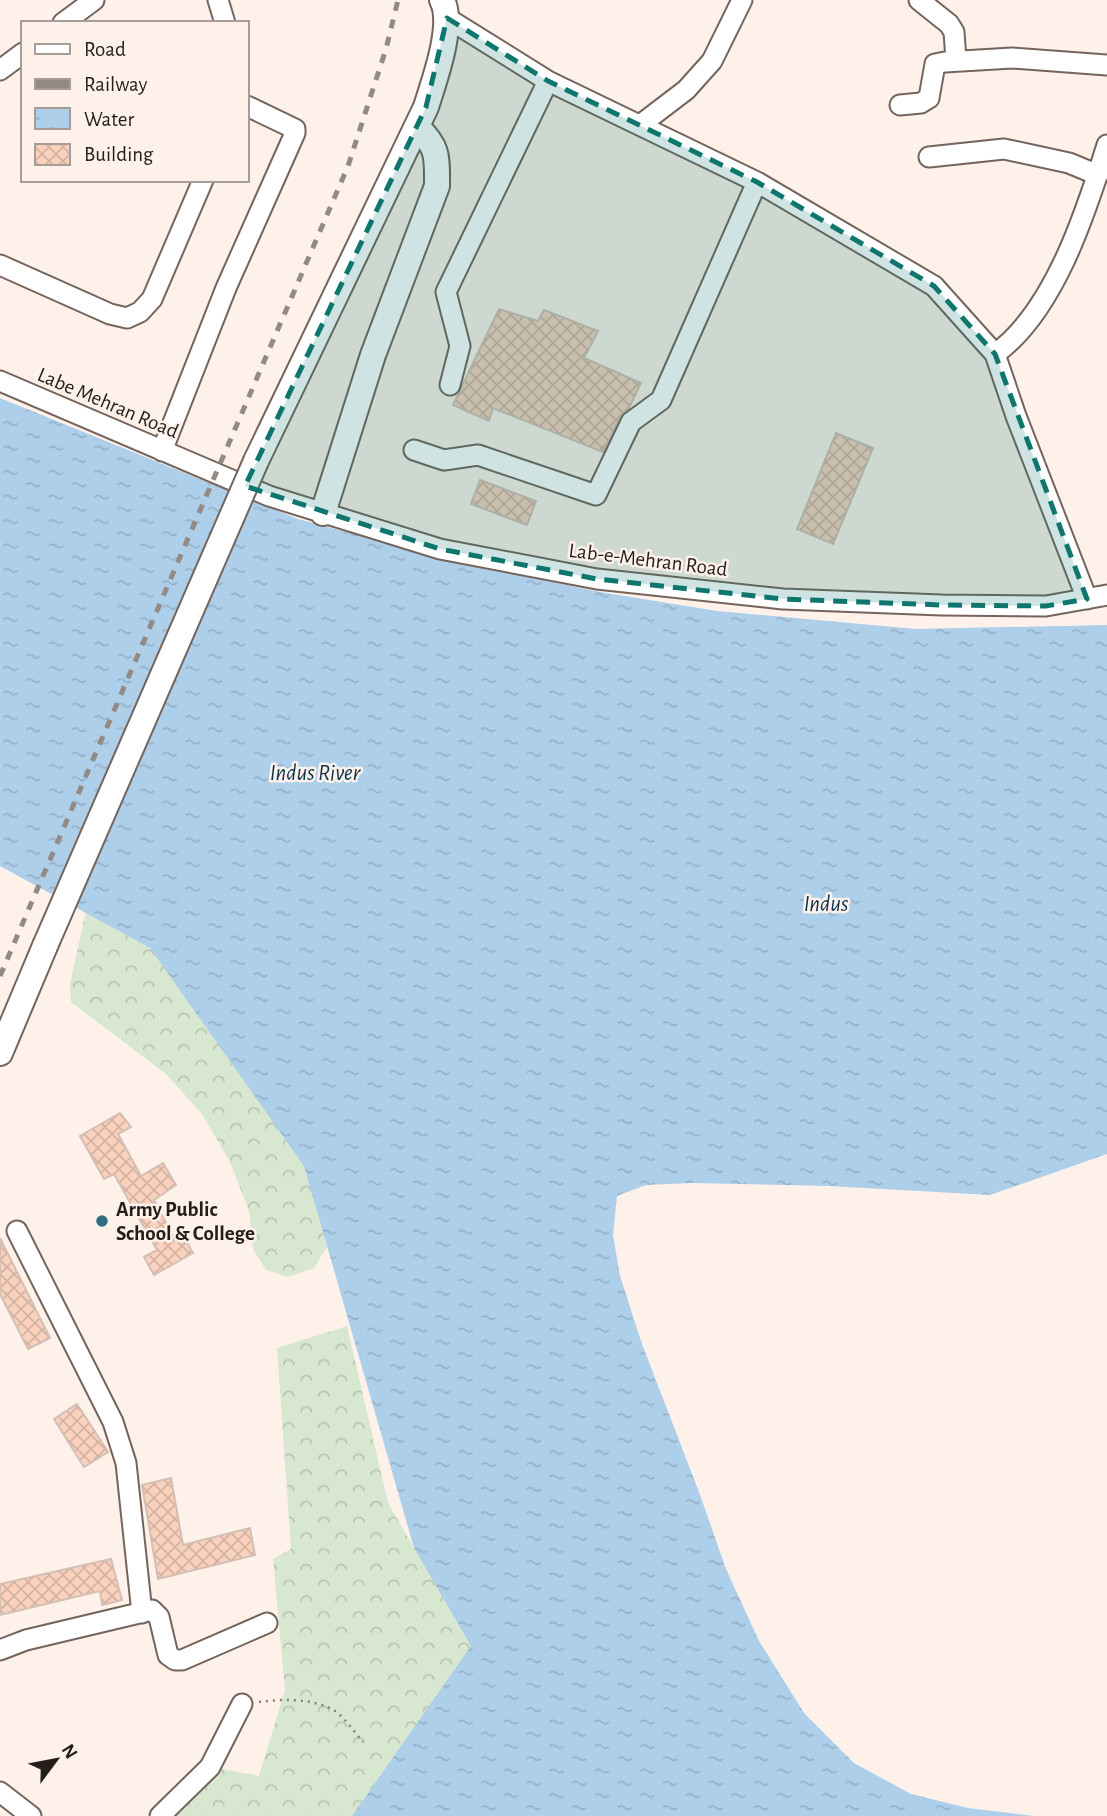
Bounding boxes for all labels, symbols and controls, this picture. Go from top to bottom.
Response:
legend [21,21,248,182]
text: Road [84,39,126,60]
text: Railway [84,74,147,95]
text: Water [84,109,134,130]
text: Building [84,144,154,165]
street label: Labe Mehran Road [34,364,182,442]
street label: Lab-e-Mehran Road [567,540,729,580]
water label: Indus River [270,762,361,785]
water label: Indus [804,893,848,916]
place label: Army Public School & College [116,1199,255,1244]
marker: Army Public School & College [94,1213,110,1229]
north arrow [21,1725,91,1795]
text: N [58,1741,81,1762]

